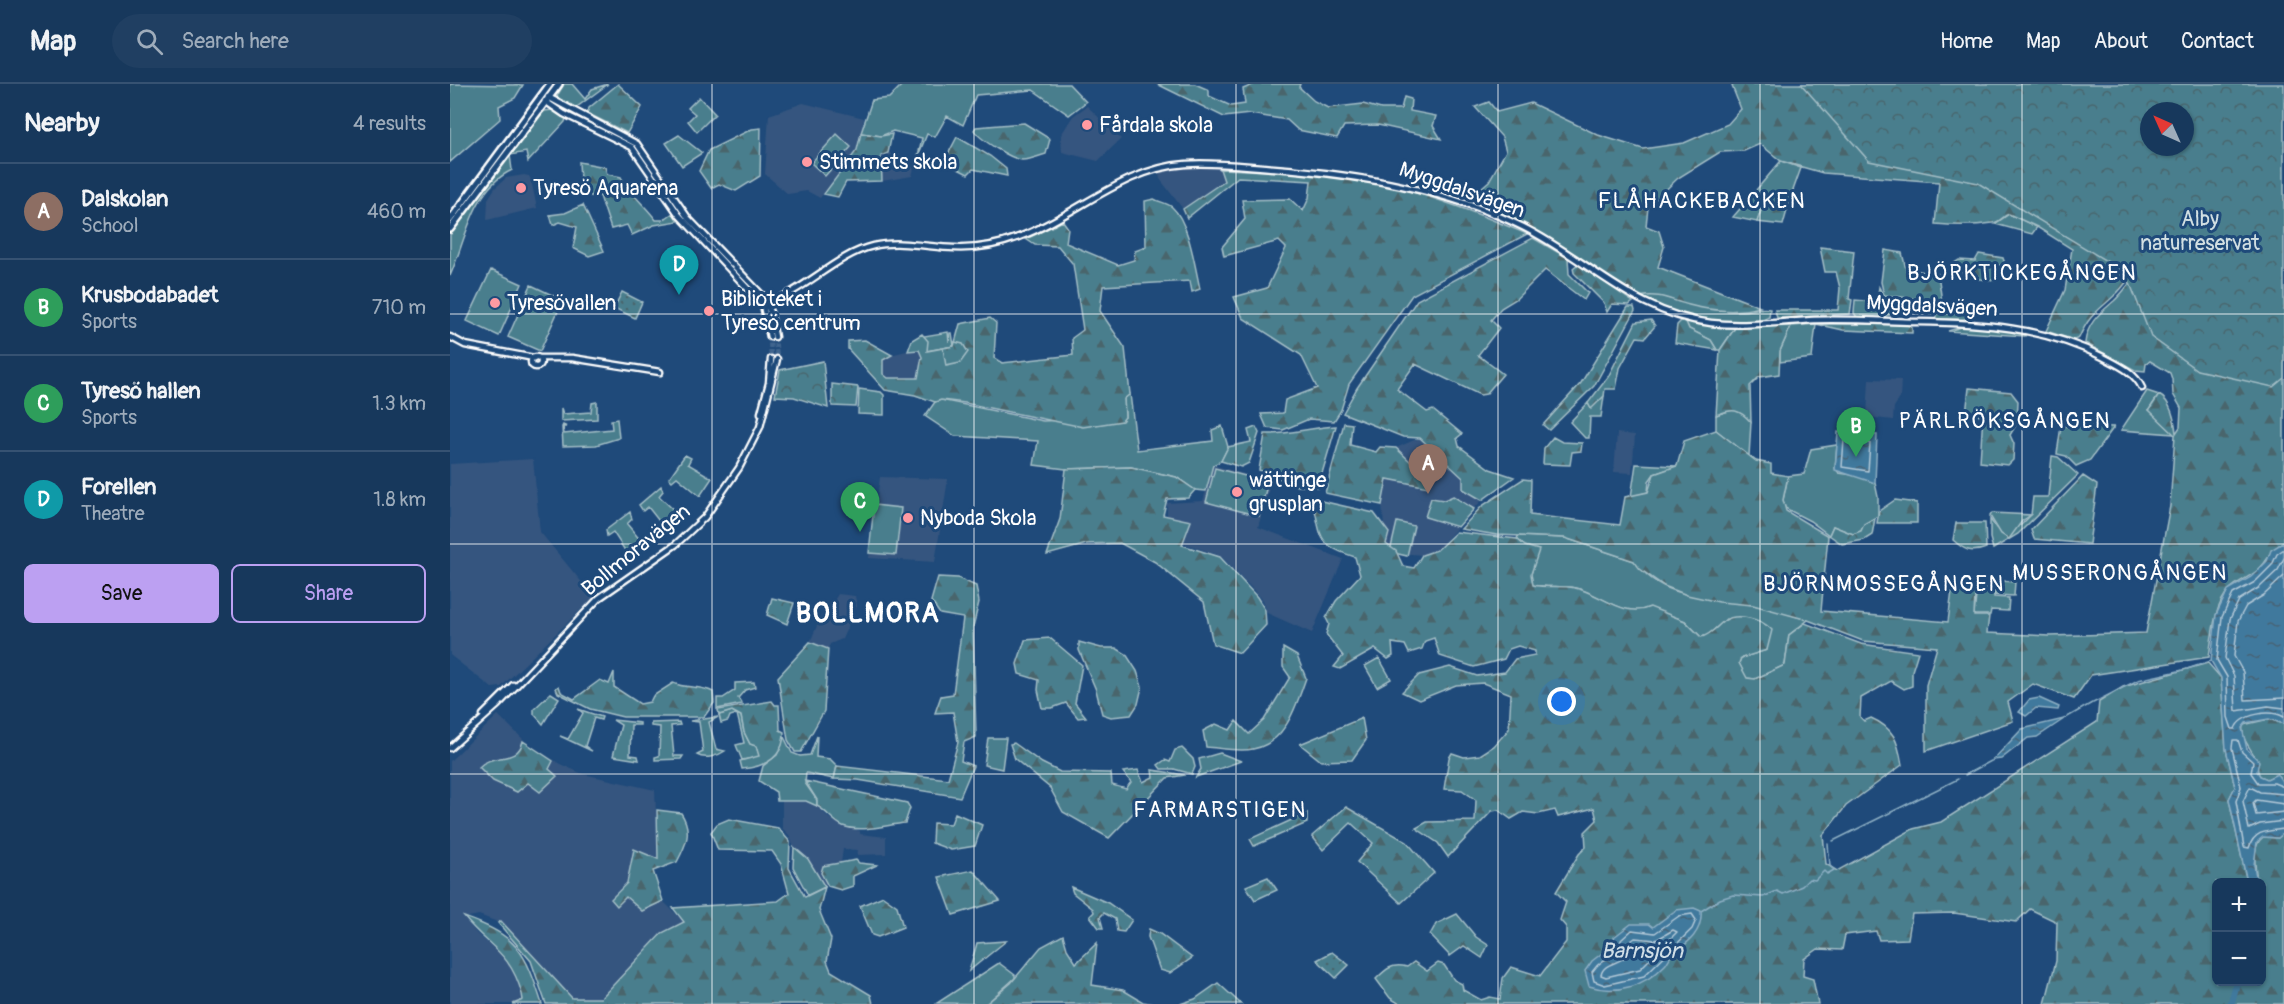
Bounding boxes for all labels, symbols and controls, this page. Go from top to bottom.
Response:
search box [112,14,532,68]
text: Map [30,24,76,59]
icon: search [133,25,166,58]
text: Search here [181,27,289,55]
text: Home [1940,28,1993,55]
text: Map [2026,28,2061,55]
text: About [2094,28,2148,55]
text: Contact [2181,28,2254,55]
north arrow [2140,102,2194,156]
text: Nearby [24,107,100,139]
text: 4 results [353,111,426,136]
place label: Fårdala skola [1099,112,1213,139]
marker: Fårdala skola [1080,118,1094,132]
place label: Stimmets skola [819,149,957,176]
marker: Stimmets skola [800,155,814,169]
street label: Myggdalsvägen [1395,156,1529,224]
place label: Tyresö Aquarena [533,175,678,202]
marker: Tyresö Aquarena [514,181,528,195]
text: Dalskolan [81,185,168,213]
district label: FLÅHACKEBACKEN [1598,187,1806,215]
text: A [37,199,50,224]
text: 460 m [367,199,426,224]
park label: Alby naturreservat [2140,206,2260,257]
text: School [81,213,138,238]
pin: D [660,246,698,295]
district label: BJÖRKTICKEGÅNGEN [1907,259,2137,287]
text: Krusbodabadet [81,281,218,309]
place label: Biblioteket i Tyresö centrum [721,286,861,337]
street label: Myggdalsvägen [1866,289,1998,323]
place label: Tyresövallen [507,290,616,317]
text: B [38,295,49,320]
text: 710 m [372,295,426,320]
marker: Tyresövallen [488,296,502,310]
marker: Biblioteket i Tyresö centrum [702,304,716,318]
text: Sports [81,309,137,334]
text: Tyresö hallen [81,377,201,405]
text: C [37,391,50,416]
text: 1.3 km [372,391,426,416]
text: Sports [81,405,137,430]
district label: PÄRLRÖKSGÅNGEN [1899,407,2111,435]
pin: B [1836,408,1876,457]
pin: A [1408,444,1448,494]
place label: wättinge grusplan [1249,467,1327,518]
text: Forellen [81,473,157,501]
pin: C [840,482,880,532]
marker: wättinge grusplan [1230,485,1244,499]
text: D [37,487,50,512]
text: 1.8 km [373,487,426,512]
street label: Bollmoravägen [576,498,696,602]
text: Theatre [81,501,145,526]
place label: Nyboda Skola [920,505,1036,532]
marker: Nyboda Skola [901,511,915,525]
district label: MUSSERONGÅNGEN [2012,559,2228,587]
button: Save [24,564,219,623]
button: Share [231,564,426,623]
district label: BJÖRNMOSSEGÅNGEN [1763,570,2005,598]
district label: BOLLMORA [796,597,940,630]
your location [1547,687,1576,716]
district label: FARMARSTIGEN [1133,796,1307,824]
map controls [2212,878,2266,986]
button: + [2212,878,2266,932]
button: − [2212,932,2266,986]
water label: Barnsjön [1601,937,1685,965]

